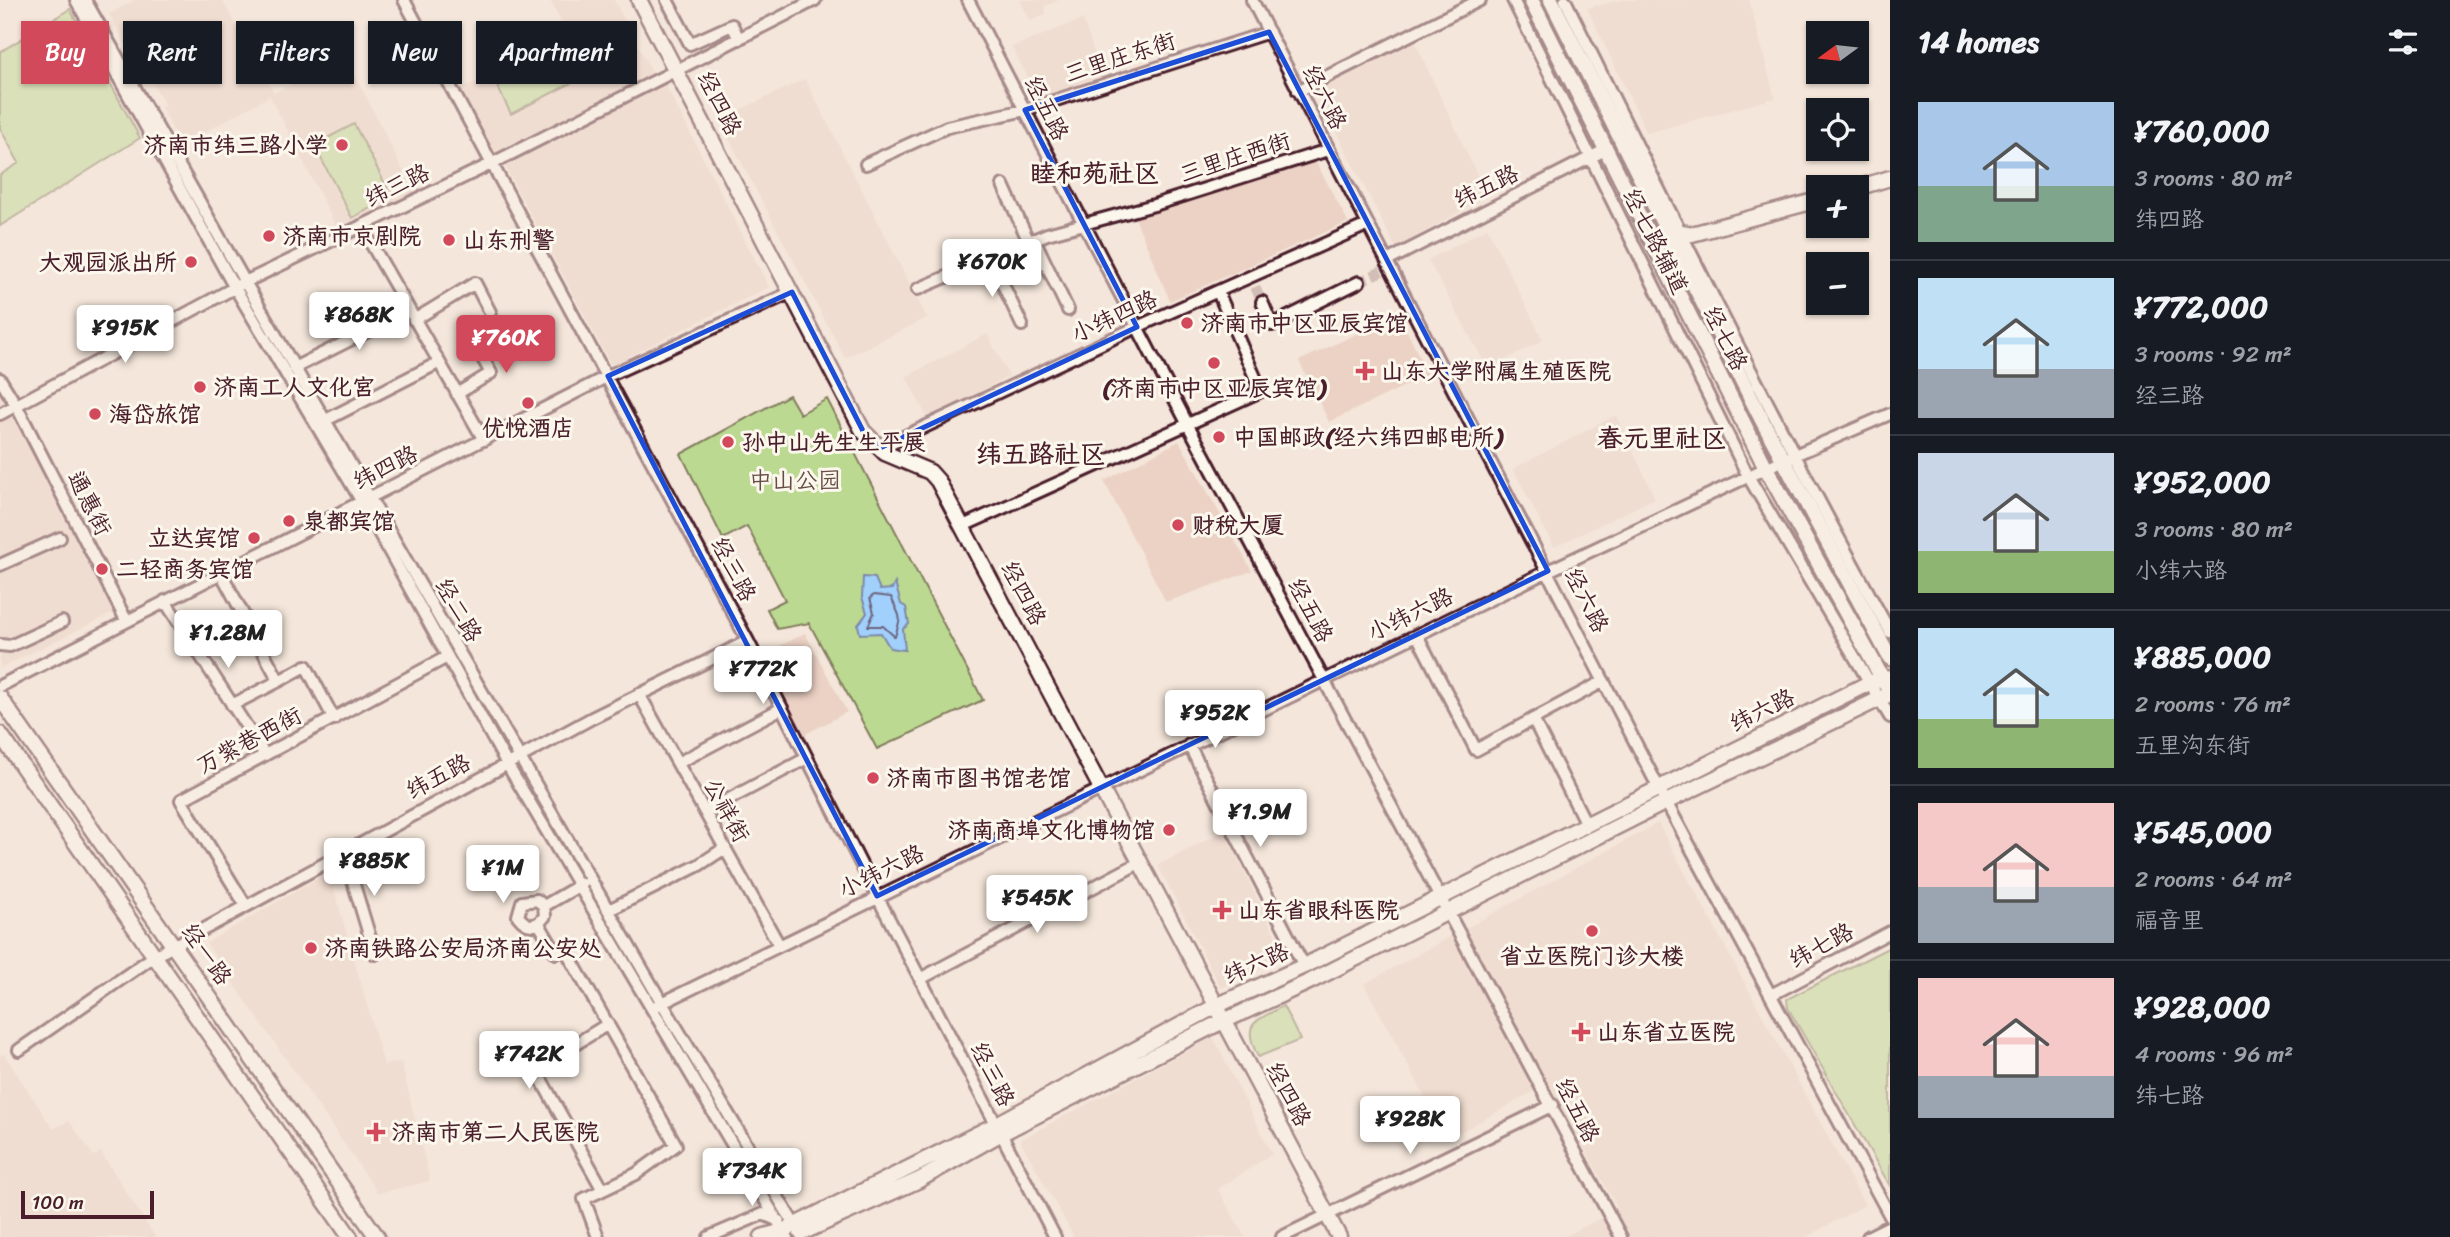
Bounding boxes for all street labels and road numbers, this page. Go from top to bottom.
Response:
street label: 三里庄东街 [1059,20,1181,95]
street label: 经六路 [1291,57,1358,137]
street label: 经四路 [686,63,753,143]
street label: 经五路 [1013,68,1080,148]
street label: 三里庄西街 [1174,120,1296,195]
street label: 纬三路 [357,152,437,219]
street label: 纬五路 [1446,153,1526,220]
street label: 经七路辅道 [1611,181,1700,302]
street label: 小纬四路 [1064,278,1165,354]
street label: 经七路 [1692,298,1759,378]
street label: 纬四路 [345,434,425,501]
street label: 通惠街 [56,463,123,543]
street label: 经三路 [699,529,768,609]
street label: 经四路 [989,553,1058,633]
street label: 经六路 [1553,560,1620,640]
street label: 经二路 [424,570,494,650]
street label: 经五路 [1276,570,1345,650]
street label: 小纬六路 [1360,576,1461,653]
street label: 纬六路 [1722,677,1802,744]
street label: 万紫巷西街 [189,695,310,786]
street label: 纬五路 [398,742,478,811]
street label: 公祥街 [692,770,761,850]
street label: 小纬六路 [831,833,932,910]
street label: 纬七路 [1781,911,1861,980]
street label: 经一路 [170,914,243,994]
street label: 纬六路 [1216,931,1296,996]
street label: 经三路 [959,1034,1026,1114]
street label: 经四路 [1254,1054,1323,1134]
street label: 经五路 [1544,1070,1611,1150]

